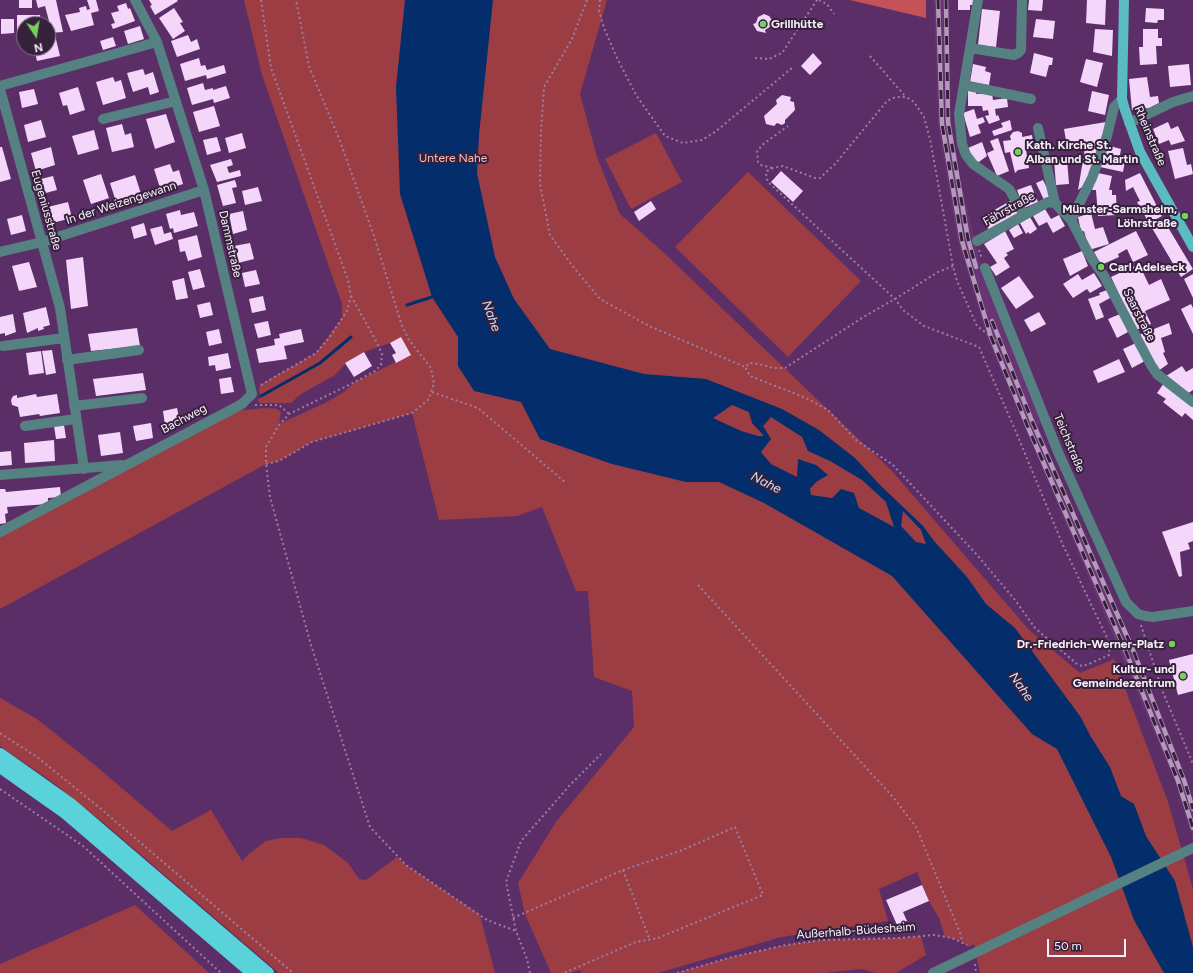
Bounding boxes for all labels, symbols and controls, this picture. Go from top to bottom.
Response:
north arrow [16,16,56,56]
place label: Grillhütte [771,17,823,31]
marker: Grillhütte [758,19,768,29]
text: N [33,40,44,54]
street label: Rheinstraße [1131,104,1169,168]
place label: Kath. Kirche St. Alban und St. Martin [1026,138,1138,166]
marker: Kath. Kirche St. Alban und St. Martin [1013,147,1023,157]
park label: Untere Nahe [419,151,487,165]
street label: Eugeniusstraße [28,168,64,252]
street label: In der Weizengewann [64,178,178,228]
street label: Fährstraße [981,189,1037,229]
place label: Münster-Sarmsheim, Löhrstraße [1062,202,1177,230]
street label: Dammstraße [215,209,245,279]
marker: Münster-Sarmsheim, Löhrstraße [1180,211,1190,221]
place label: Carl Adelseck [1109,260,1185,274]
marker: Carl Adelseck [1096,262,1106,272]
street label: Saarstraße [1120,286,1158,344]
water label: Nahe [478,298,504,334]
street label: Bachweg [159,401,209,437]
street label: Teichstraße [1050,412,1088,474]
water label: Nahe [748,469,784,497]
place label: Dr.-Friedrich-Werner-Platz [1017,637,1164,651]
marker: Dr.-Friedrich-Werner-Platz [1167,639,1177,649]
place label: Kultur- und Gemeindezentrum [1073,662,1175,690]
water label: Nahe [1005,669,1037,705]
marker: Kultur- und Gemeindezentrum [1178,671,1188,681]
street label: Außerhalb-Büdesheim [796,920,916,942]
scale bar [1049,931,1128,957]
text: 50 m [1054,939,1082,953]

